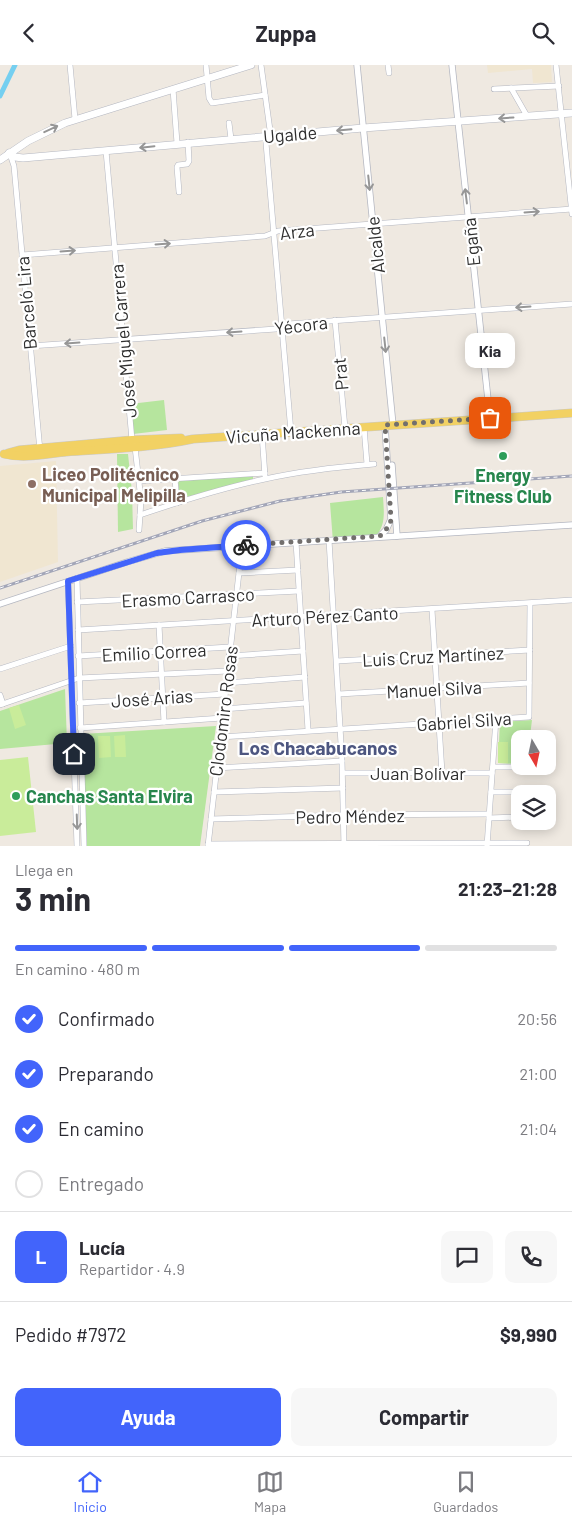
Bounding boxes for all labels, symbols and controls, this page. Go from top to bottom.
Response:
icon: back [15,19,43,47]
icon: search [529,19,557,47]
text: Zuppa [256,20,316,46]
one-way arrow [498,113,514,122]
street label: Ugalde [262,121,318,147]
one-way arrow [43,124,58,133]
one-way arrow [336,125,352,134]
one-way arrow [139,142,155,151]
one-way arrow [364,175,374,191]
one-way arrow [461,188,471,204]
one-way arrow [523,207,539,216]
street label: Alcalde [361,215,389,275]
street label: Egaña [458,217,484,267]
street label: Arza [278,218,316,244]
one-way arrow [155,239,171,248]
one-way arrow [60,246,76,256]
street label: Barceló Lira [11,255,41,351]
street label: José Miguel Carrera [105,263,141,419]
one-way arrow [516,303,532,312]
street label: Yécora [273,311,329,339]
one-way arrow [226,327,242,336]
callout: Kia [465,333,515,368]
one-way arrow [380,337,390,353]
one-way arrow [64,339,80,348]
text: Kia [479,341,501,360]
street label: Prat [328,357,352,391]
pin [469,397,511,439]
icon: bag [476,404,504,432]
street label: Vicuña Mackenna [225,416,361,448]
marker: Energy Fitness Club [497,450,509,462]
place label: Liceo Politécnico Municipal Melipilla [42,463,186,506]
place label: Energy Fitness Club [454,464,552,507]
marker: Liceo Politécnico Municipal Melipilla [26,478,38,490]
courier [221,520,271,570]
icon: bike [232,531,260,559]
street label: Erasmo Carrasco [121,583,255,611]
street label: Arturo Pérez Canto [251,601,399,631]
street label: Emilio Correa [101,638,207,666]
street label: Luis Cruz Martínez [362,641,504,671]
street label: Clodomiro Rosas [204,645,242,777]
street label: Manuel Silva [386,676,482,702]
street label: José Arias [110,684,194,712]
street label: Gabriel Silva [416,707,512,735]
north arrow [511,730,556,775]
map controls [511,730,556,830]
pin [53,733,95,775]
district label: Los Chacabucanos [239,736,397,759]
icon: home [60,740,88,768]
street label: Juan Bolívar [370,762,466,784]
place label: Canchas Santa Elvira [26,785,193,807]
button: layers [511,785,556,830]
marker: Canchas Santa Elvira [10,790,22,802]
street label: Pedro Méndez [295,804,405,828]
one-way arrow [72,814,81,830]
text: Llega en [15,860,73,879]
text: 21:23–21:28 [458,877,557,900]
text: 3 min [15,879,91,917]
text: En camino · 480 m [15,959,140,978]
icon: check [15,1005,43,1033]
text: Confirmado [58,1007,155,1030]
text: 20:56 [517,1009,557,1028]
icon: check [15,1060,43,1088]
text: Preparando [58,1062,154,1085]
text: 21:00 [520,1064,557,1083]
icon: check [15,1115,43,1143]
text: En camino [58,1117,144,1140]
text: 21:04 [520,1119,557,1138]
text: Entregado [58,1172,144,1195]
button: chat [441,1231,493,1283]
button: phone [505,1231,557,1283]
text: Lucía [79,1236,125,1259]
text: L [36,1245,46,1268]
text: Repartidor · 4.9 [79,1259,185,1278]
text: Pedido #7972 [15,1323,126,1346]
text: $9,990 [500,1323,557,1346]
button: Ayuda [15,1388,281,1446]
button: Compartir [291,1388,557,1446]
tab: Inicio [74,1468,107,1515]
tab: Mapa [254,1468,286,1515]
tab: Guardados [433,1468,498,1515]

